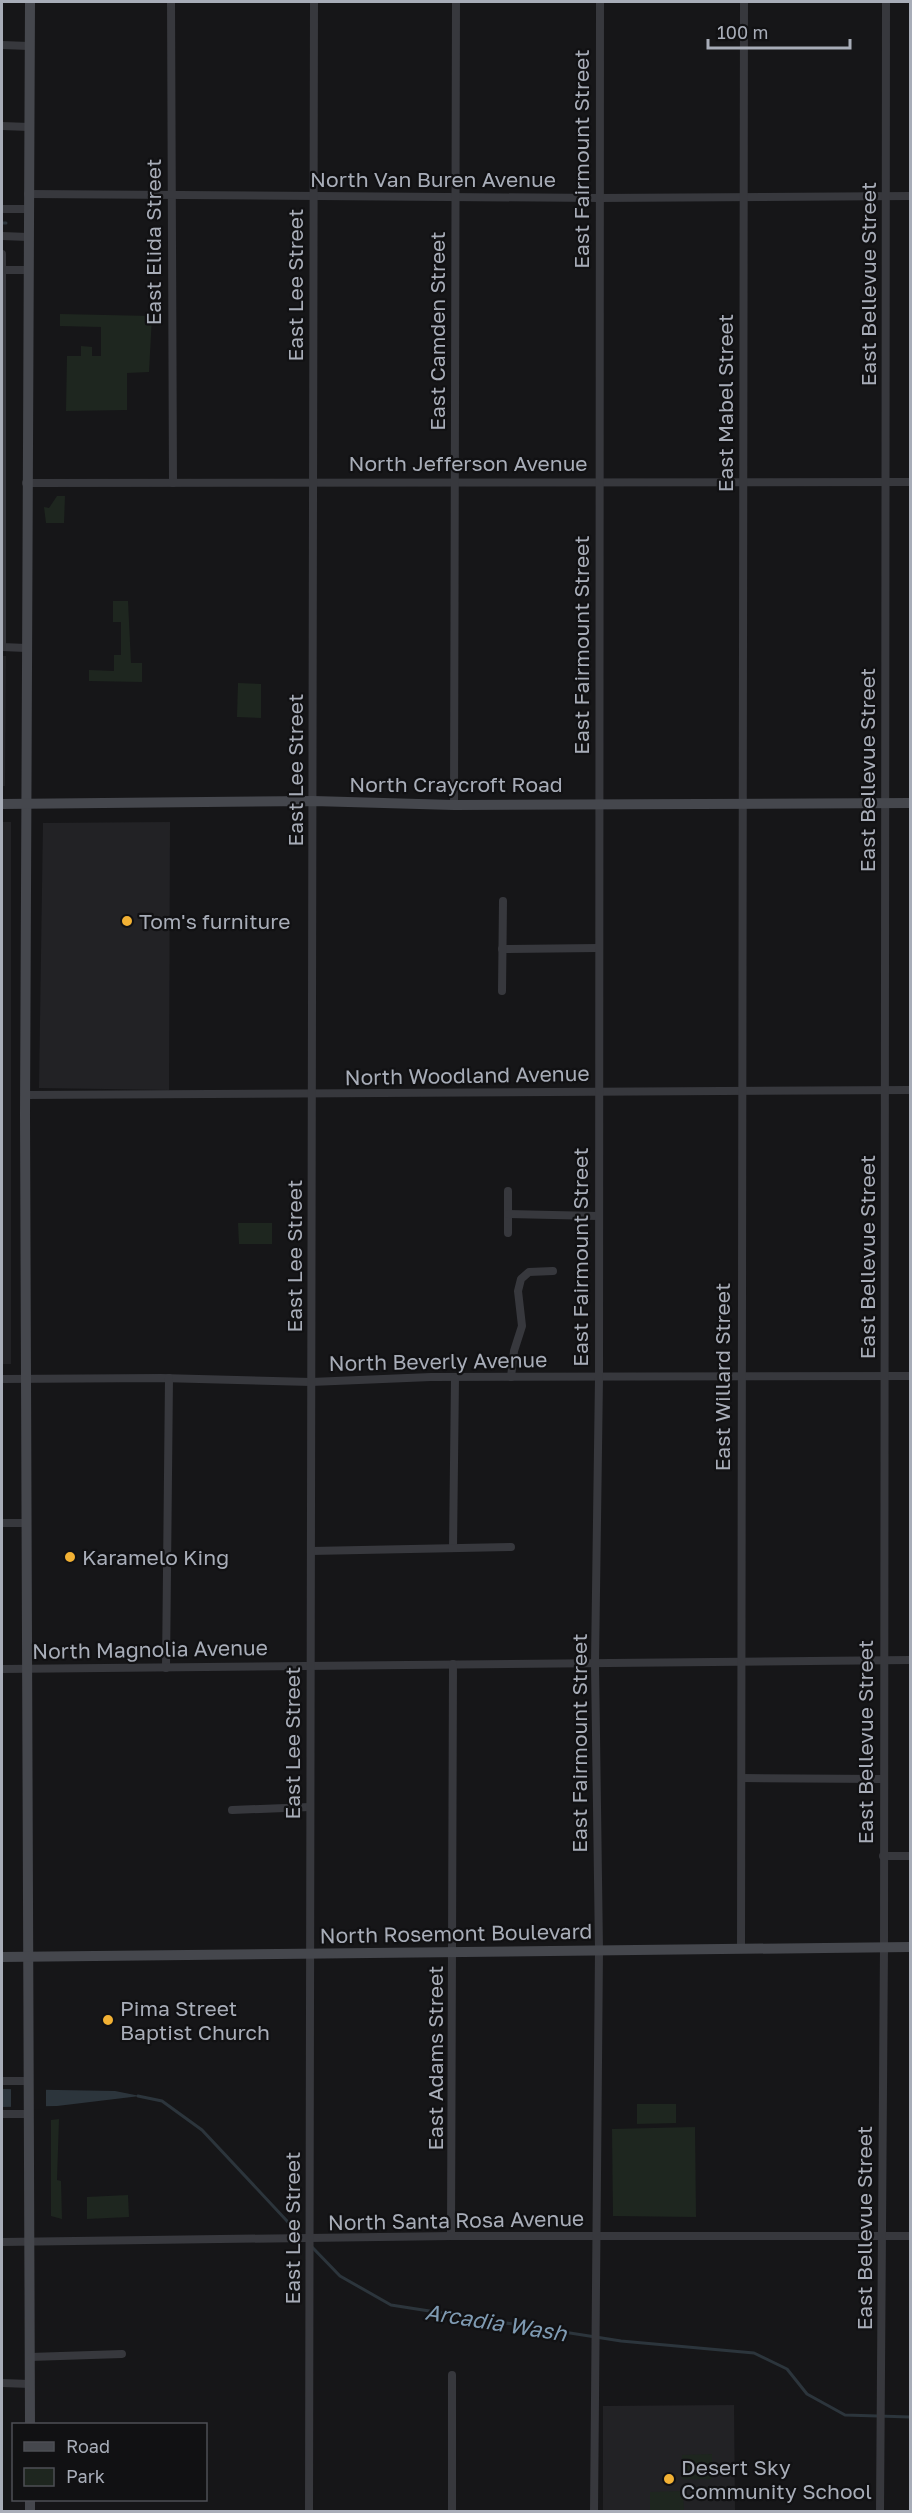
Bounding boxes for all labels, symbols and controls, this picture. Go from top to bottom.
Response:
scale bar [708,12,850,50]
text: 100 m [717,21,768,43]
street label: East Fairmount Street [568,49,594,269]
street label: East Elida Street [140,159,166,325]
street label: North Van Buren Avenue [310,166,556,192]
street label: East Bellevue Street [855,182,881,386]
street label: East Lee Street [282,209,308,361]
street label: East Camden Street [424,231,450,431]
street label: East Mabel Street [712,314,738,492]
street label: North Jefferson Avenue [348,450,588,476]
street label: East Fairmount Street [568,535,594,755]
street label: East Bellevue Street [854,668,880,872]
street label: East Lee Street [282,694,308,846]
street label: North Craycroft Road [349,771,563,797]
place label: Tom's furniture [139,908,290,934]
marker: Tom's furniture [120,914,134,928]
street label: North Woodland Avenue [344,1060,590,1090]
street label: East Fairmount Street [567,1147,593,1367]
street label: East Bellevue Street [854,1155,880,1359]
street label: East Lee Street [281,1180,307,1332]
street label: East Willard Street [709,1283,735,1471]
street label: North Beverly Avenue [328,1346,548,1376]
place label: Karamelo King [82,1544,229,1570]
marker: Karamelo King [63,1550,77,1564]
street label: East Fairmount Street [566,1633,592,1853]
street label: North Magnolia Avenue [32,1634,268,1664]
street label: East Bellevue Street [852,1640,878,1844]
street label: East Lee Street [279,1667,305,1819]
street label: North Rosemont Boulevard [319,1918,593,1948]
street label: East Adams Street [422,1965,448,2151]
place label: Pima Street Baptist Church [120,1995,270,2045]
marker: Pima Street Baptist Church [101,2013,115,2027]
street label: East Bellevue Street [851,2126,877,2330]
street label: East Lee Street [279,2152,305,2304]
street label: North Santa Rosa Avenue [328,2205,584,2235]
water label: Arcadia Wash [423,2298,570,2347]
legend [12,2423,207,2501]
text: Road [66,2435,110,2457]
place label: Desert Sky Community School [681,2454,872,2504]
text: Park [66,2465,105,2487]
marker: Desert Sky Community School [662,2472,676,2486]

